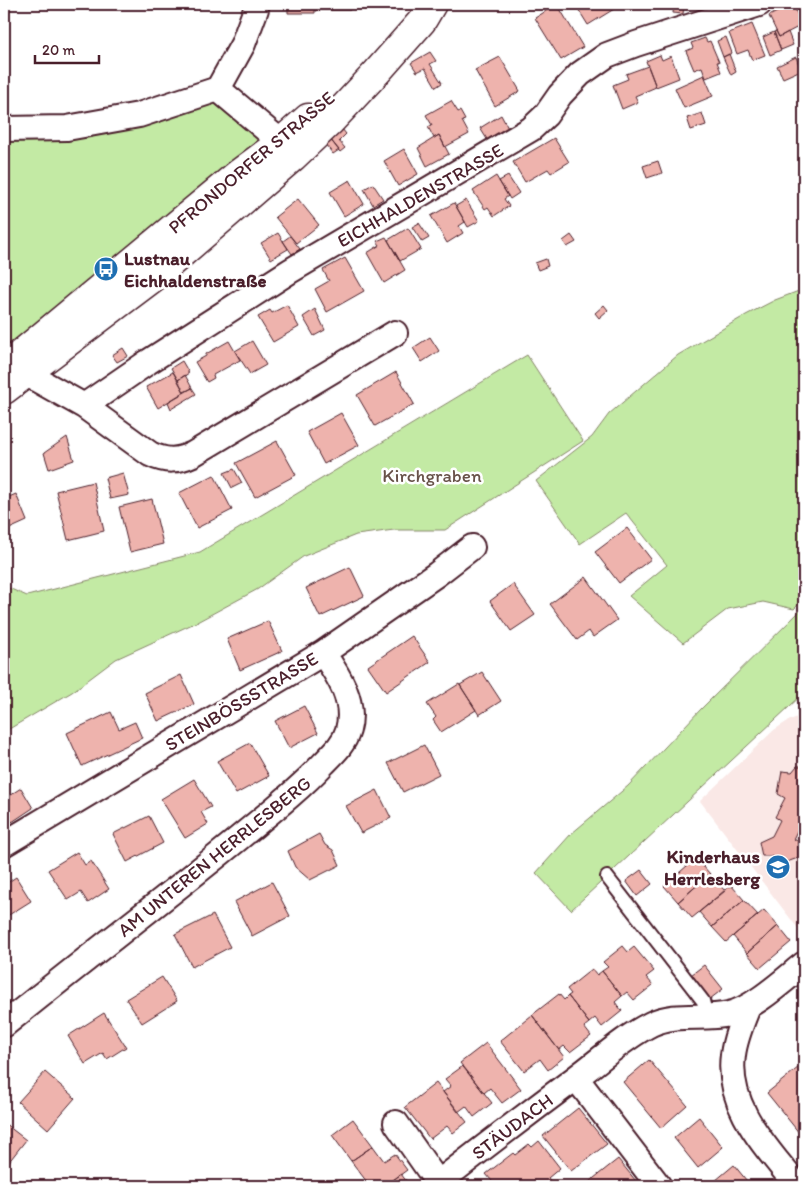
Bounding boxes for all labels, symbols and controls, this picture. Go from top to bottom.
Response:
scale bar [35,32,99,64]
text: 20 m [42,41,76,59]
street label: PFRONDORFER STRASSE [163,86,339,239]
street label: EICHHALDENSTRASSE [333,138,507,252]
place label: Lustnau Eichhaldenstraße [124,247,267,292]
bus stop icon: Lustnau Eichhaldenstraße [93,256,119,282]
park label: Kirchgraben [382,464,482,487]
street label: STEINBÖSSSTRASSE [161,647,322,756]
street label: AM UNTEREN HERRLESBERG [113,771,316,942]
place label: Kinderhaus Herrlesberg [664,845,761,890]
school or university icon: Kinderhaus Herrlesberg [765,854,791,880]
street label: STÄUDACH [467,1088,558,1164]

